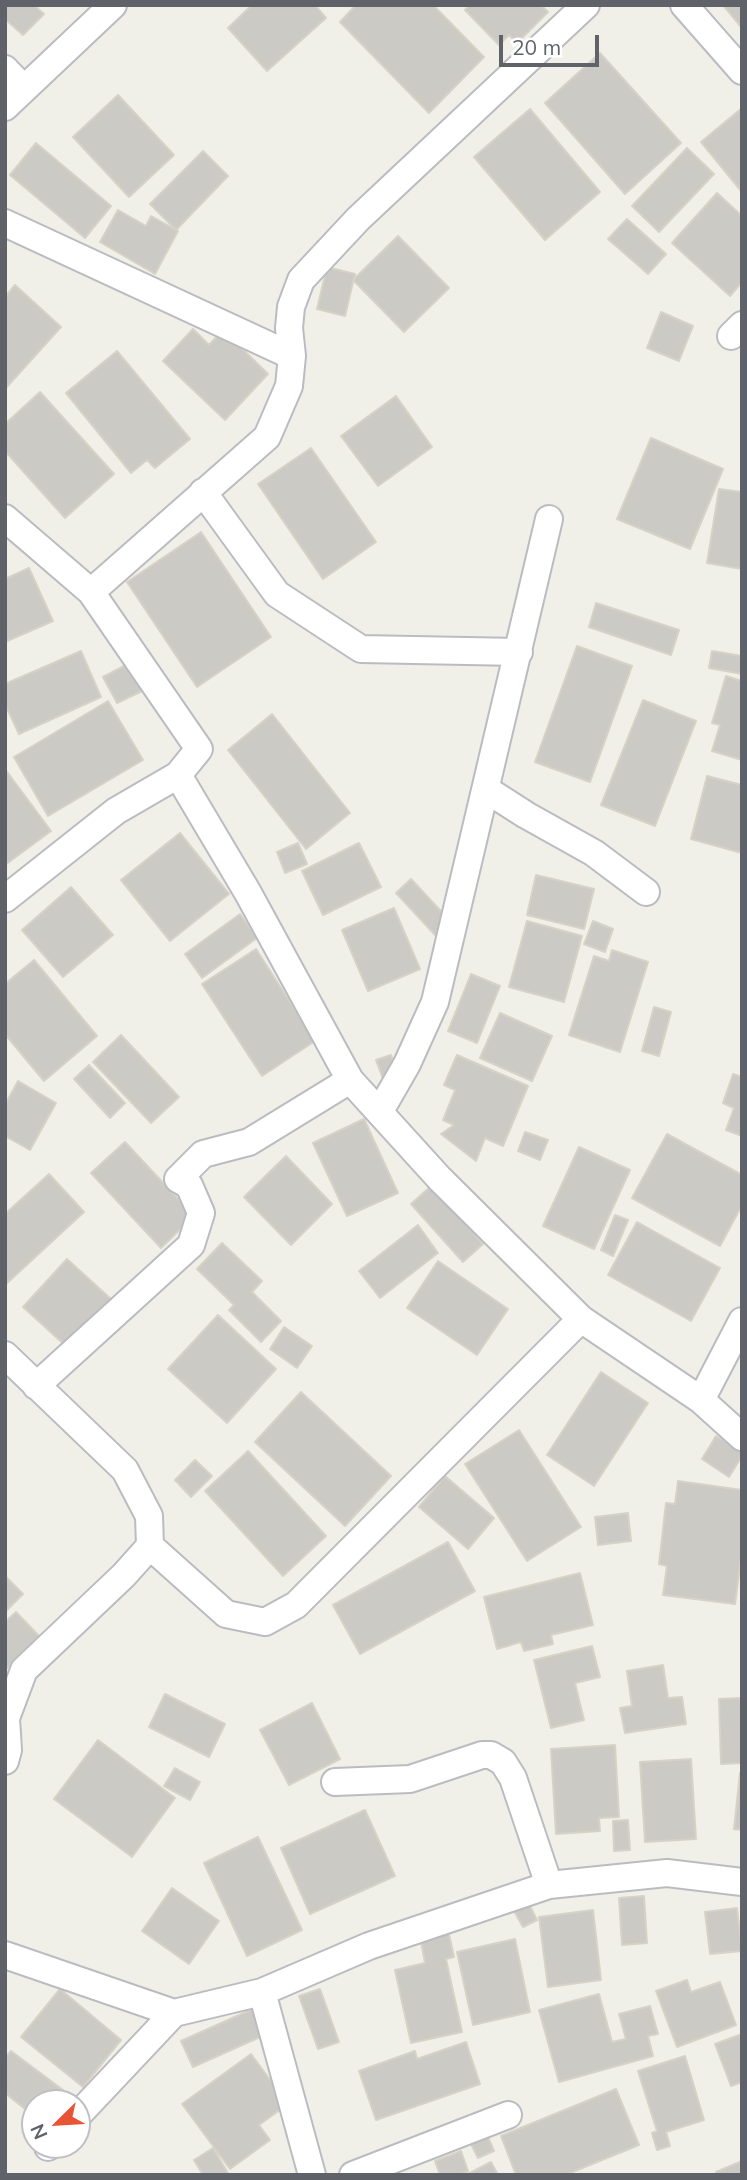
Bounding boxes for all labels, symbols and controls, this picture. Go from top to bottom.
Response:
scale bar [502,21,602,65]
text: 20 m [512,34,561,60]
north arrow [21,2089,91,2159]
text: N [25,2120,53,2143]

